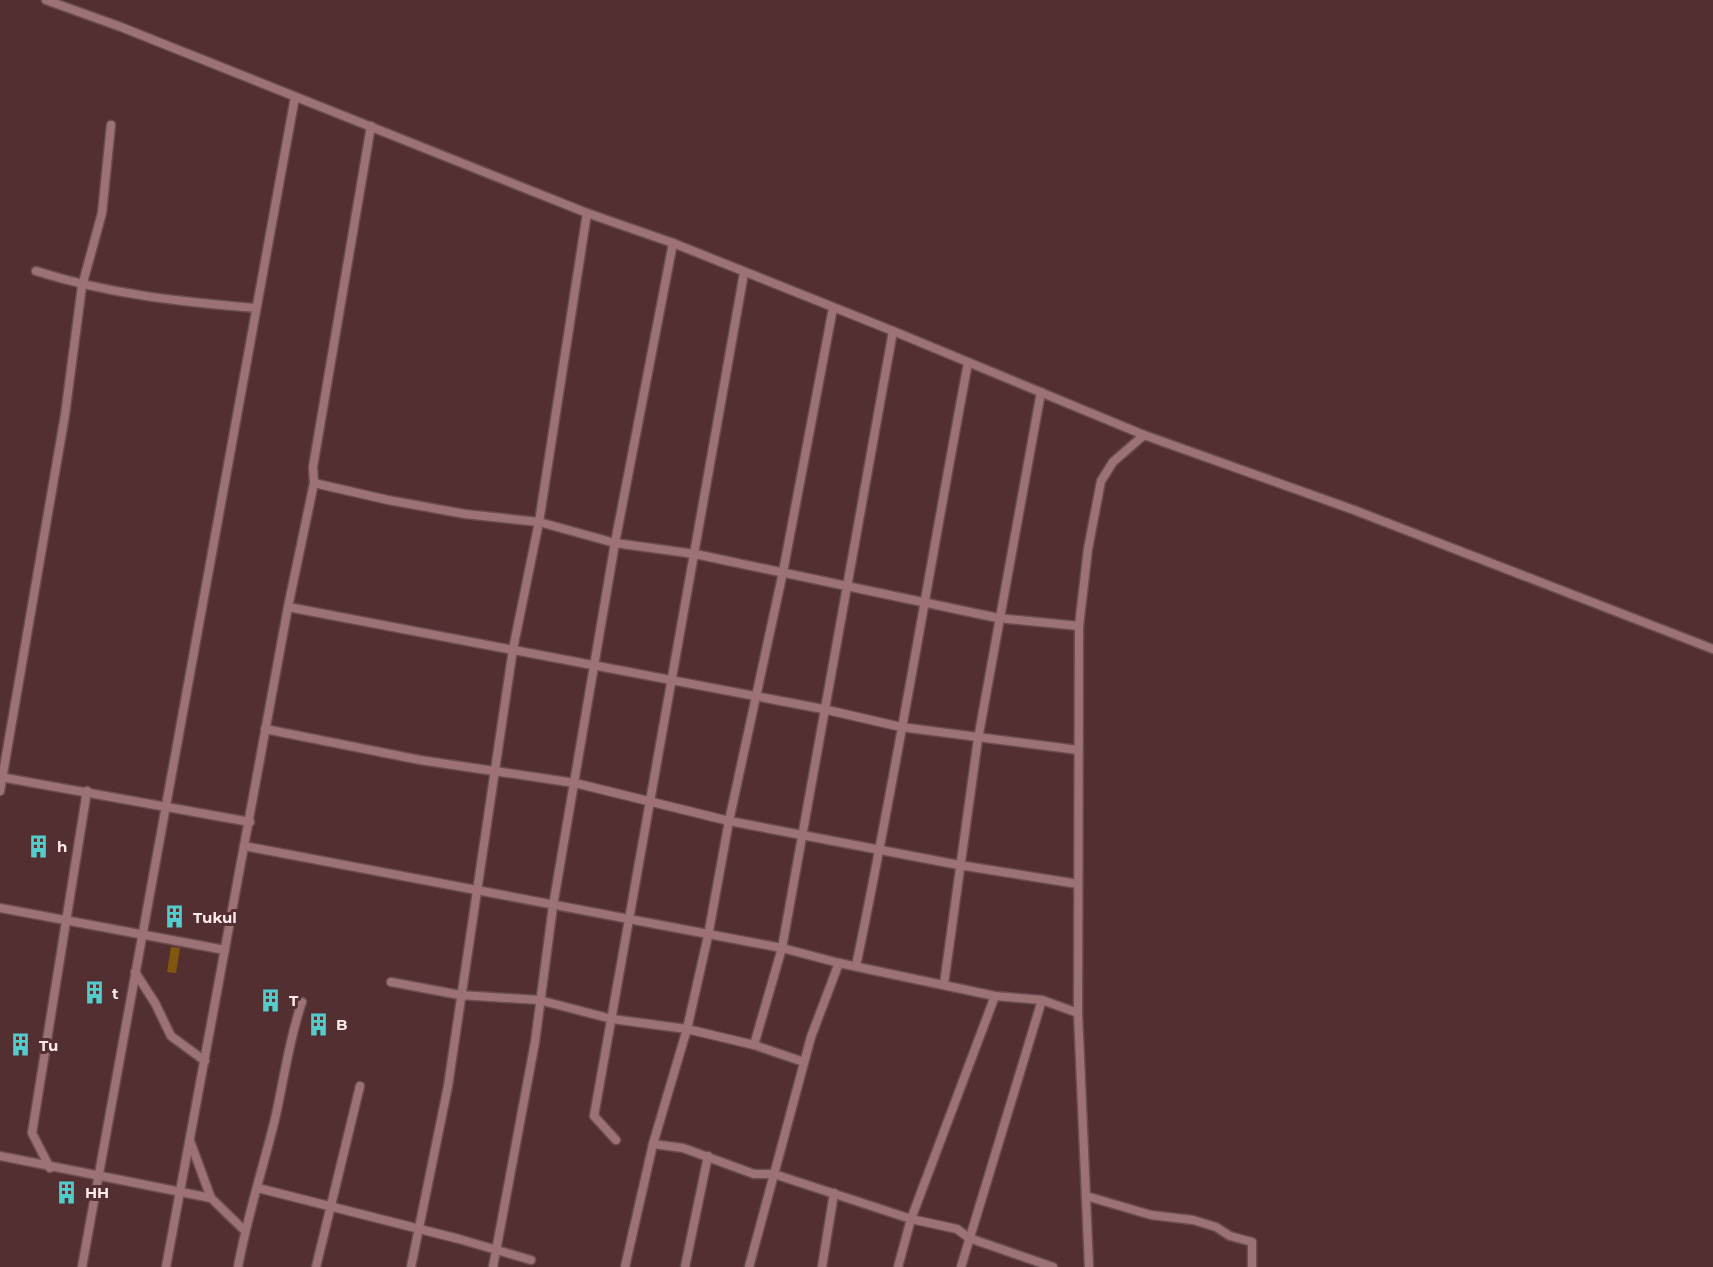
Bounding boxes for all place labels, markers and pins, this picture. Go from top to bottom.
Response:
building icon: h [26,833,52,859]
place label: h [57,837,67,856]
building icon: Tukul [162,904,188,930]
place label: Tukul [193,908,237,927]
building icon: t [81,980,107,1006]
place label: t [112,984,119,1003]
building icon: T [258,987,284,1013]
place label: T [289,991,299,1010]
building icon: B [305,1011,331,1037]
place label: B [336,1015,347,1034]
building icon: Tu [8,1032,34,1058]
place label: Tu [39,1036,58,1055]
building icon: HH [54,1179,80,1205]
place label: HH [85,1183,109,1202]

